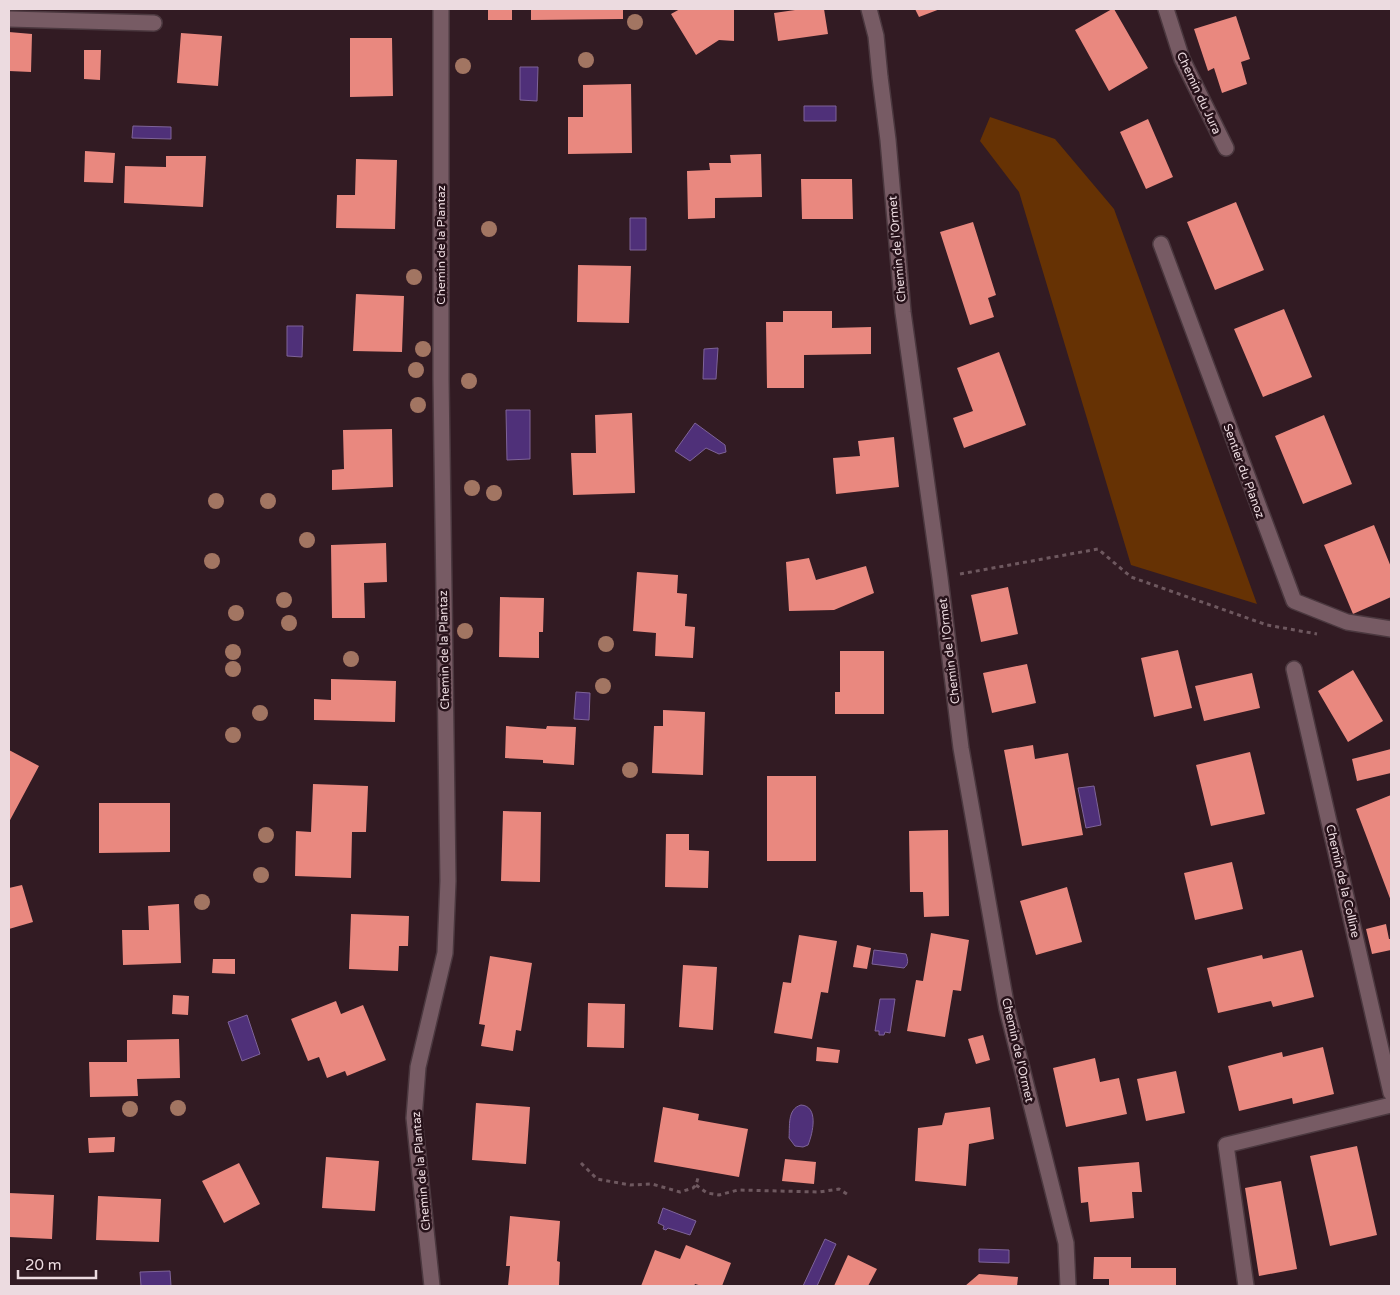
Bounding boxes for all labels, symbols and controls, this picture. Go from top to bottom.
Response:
street label: Chemin du Jura [1174,50,1224,136]
street label: Chemin de la Plantaz [434,185,448,305]
street label: Chemin de l'Ormet [885,195,909,303]
street label: Sentier du Planoz [1220,422,1268,520]
street label: Chemin de la Plantaz [436,590,452,710]
street label: Chemin de l'Ormet [936,597,962,705]
street label: Chemin de la Colline [1323,823,1363,939]
street label: Chemin de l'Ormet [999,996,1037,1104]
street label: Chemin de la Plantaz [409,1111,433,1231]
scale bar [18,1248,95,1280]
text: 20 m [25,1256,62,1274]

